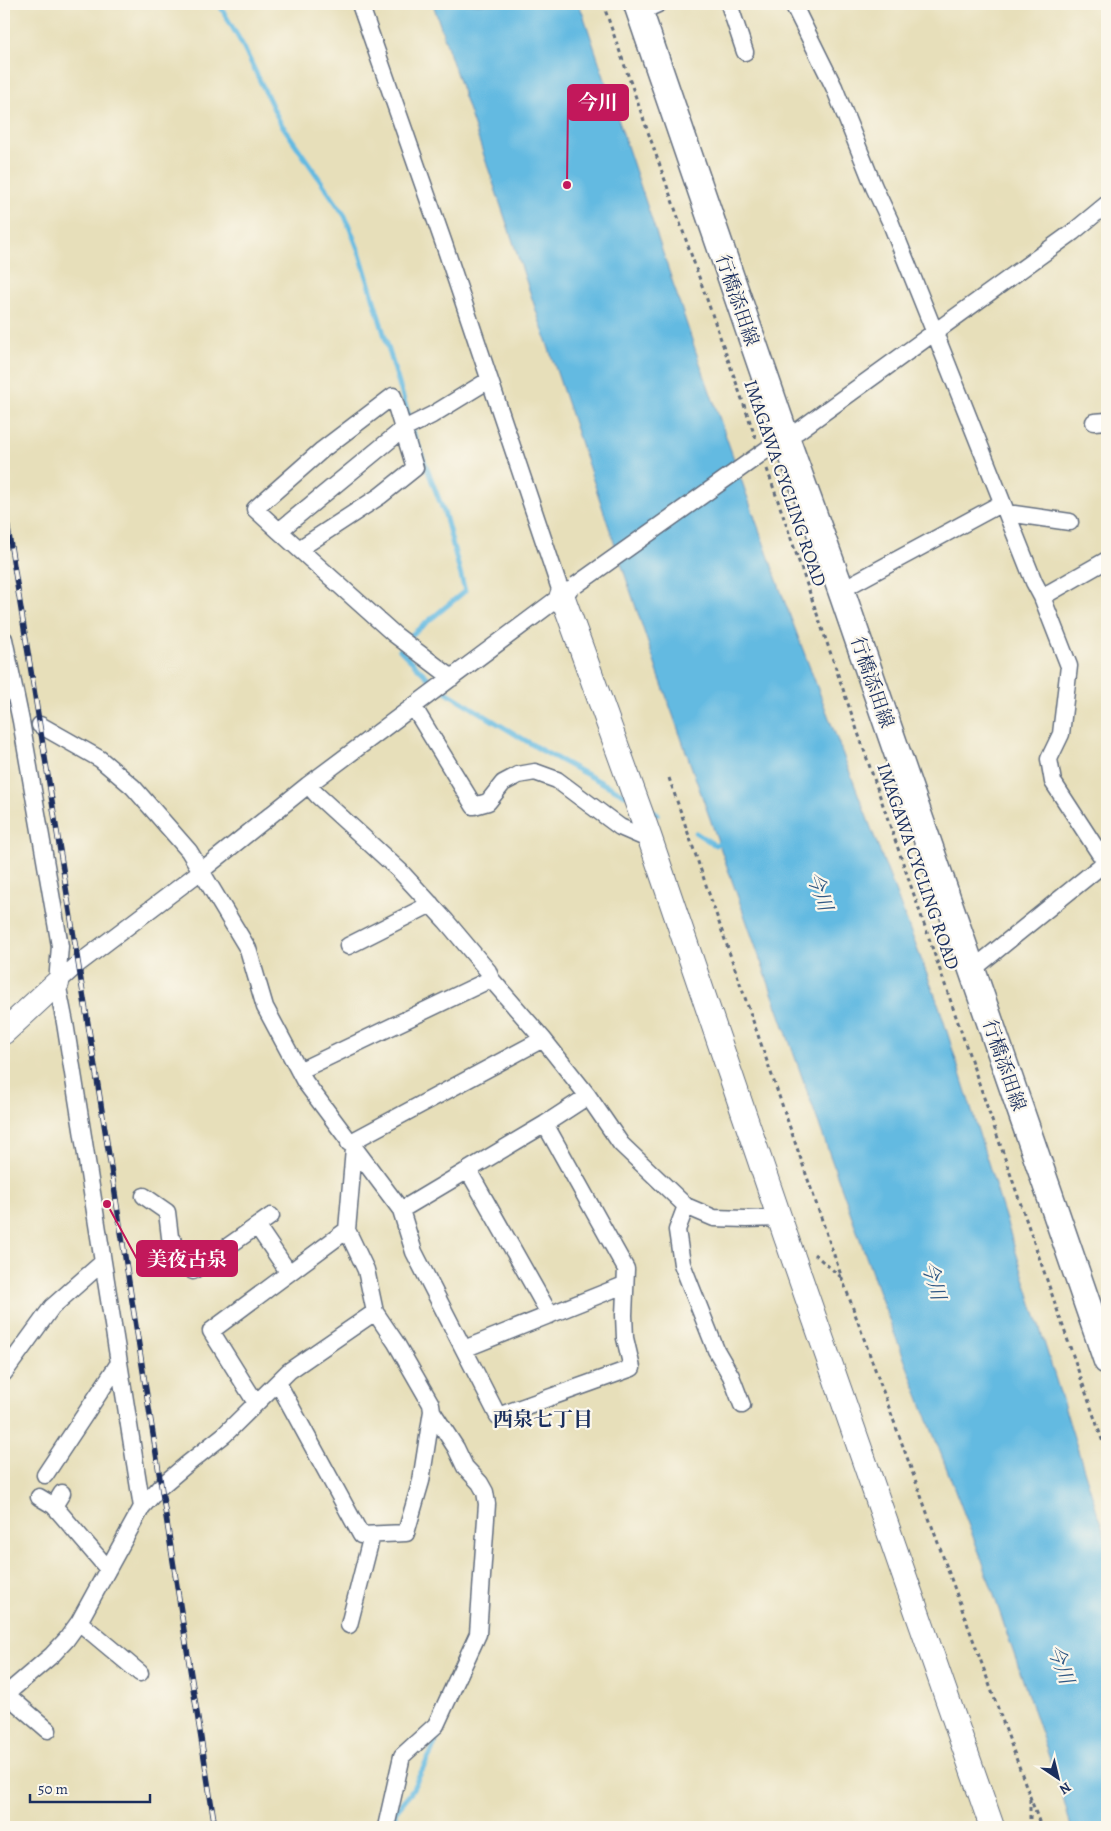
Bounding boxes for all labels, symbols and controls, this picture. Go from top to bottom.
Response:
callout: 今川 [568,85,628,120]
text: 今川 [578,89,618,116]
street label: 行橋添田線 [709,251,765,349]
street label: IMAGAWA CYCLING ROAD [737,376,833,590]
street label: 行橋添田線 [844,633,900,731]
street label: IMAGAWA CYCLING ROAD [870,759,966,973]
water label: 今川 [800,868,839,916]
street label: 行橋添田線 [976,1016,1032,1114]
callout: 美夜古泉 [137,1241,237,1276]
text: 美夜古泉 [147,1246,227,1273]
water label: 今川 [915,1257,953,1305]
district label: 西泉七丁目 [493,1406,593,1433]
water label: 今川 [1041,1641,1081,1689]
north arrow [1034,1754,1084,1804]
scale bar [30,1771,150,1803]
text: N [1056,1778,1075,1799]
text: 50 m [38,1779,68,1799]

